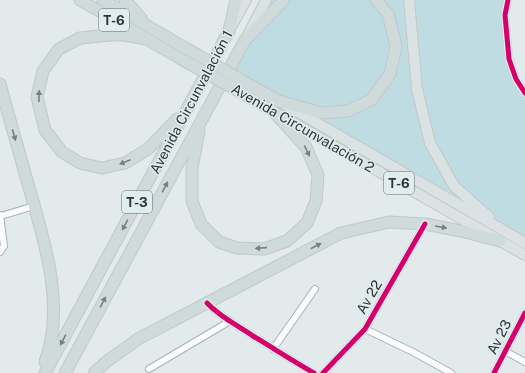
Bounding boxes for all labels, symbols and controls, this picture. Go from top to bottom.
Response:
road number: T-6 [99,9,129,31]
street label: Avenida Circunvalación 1 [146,28,236,176]
street label: Avenida Circunvalación 2 [229,80,377,176]
one-way arrow [35,90,42,102]
one-way arrow [12,129,18,142]
one-way arrow [304,146,310,157]
one-way arrow [118,159,130,165]
road number: T-6 [384,172,414,194]
one-way arrow [162,181,168,193]
road number: T-3 [122,191,152,213]
one-way arrow [121,219,128,231]
one-way arrow [435,224,448,230]
one-way arrow [311,243,322,249]
one-way arrow [254,245,267,251]
street label: Av 22 [353,277,385,317]
one-way arrow [100,296,107,308]
street label: Av 23 [484,317,515,357]
one-way arrow [60,334,66,346]

